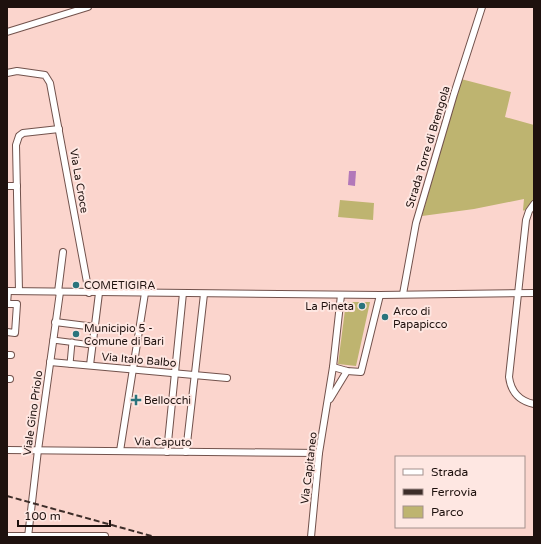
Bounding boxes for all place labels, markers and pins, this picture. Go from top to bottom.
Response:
place label: COMETIGIRA [84,279,155,292]
marker: COMETIGIRA [71,280,81,290]
place label: La Pineta [305,300,354,313]
marker: La Pineta [357,301,367,311]
place label: Arco di Papapicco [393,305,448,331]
marker: Arco di Papapicco [380,312,390,322]
place label: Municipio 5 - Comune di Bari [84,322,164,348]
marker: Municipio 5 - Comune di Bari [71,329,81,339]
place label: Bellocchi [144,394,191,407]
marker: Bellocchi [131,395,141,405]

